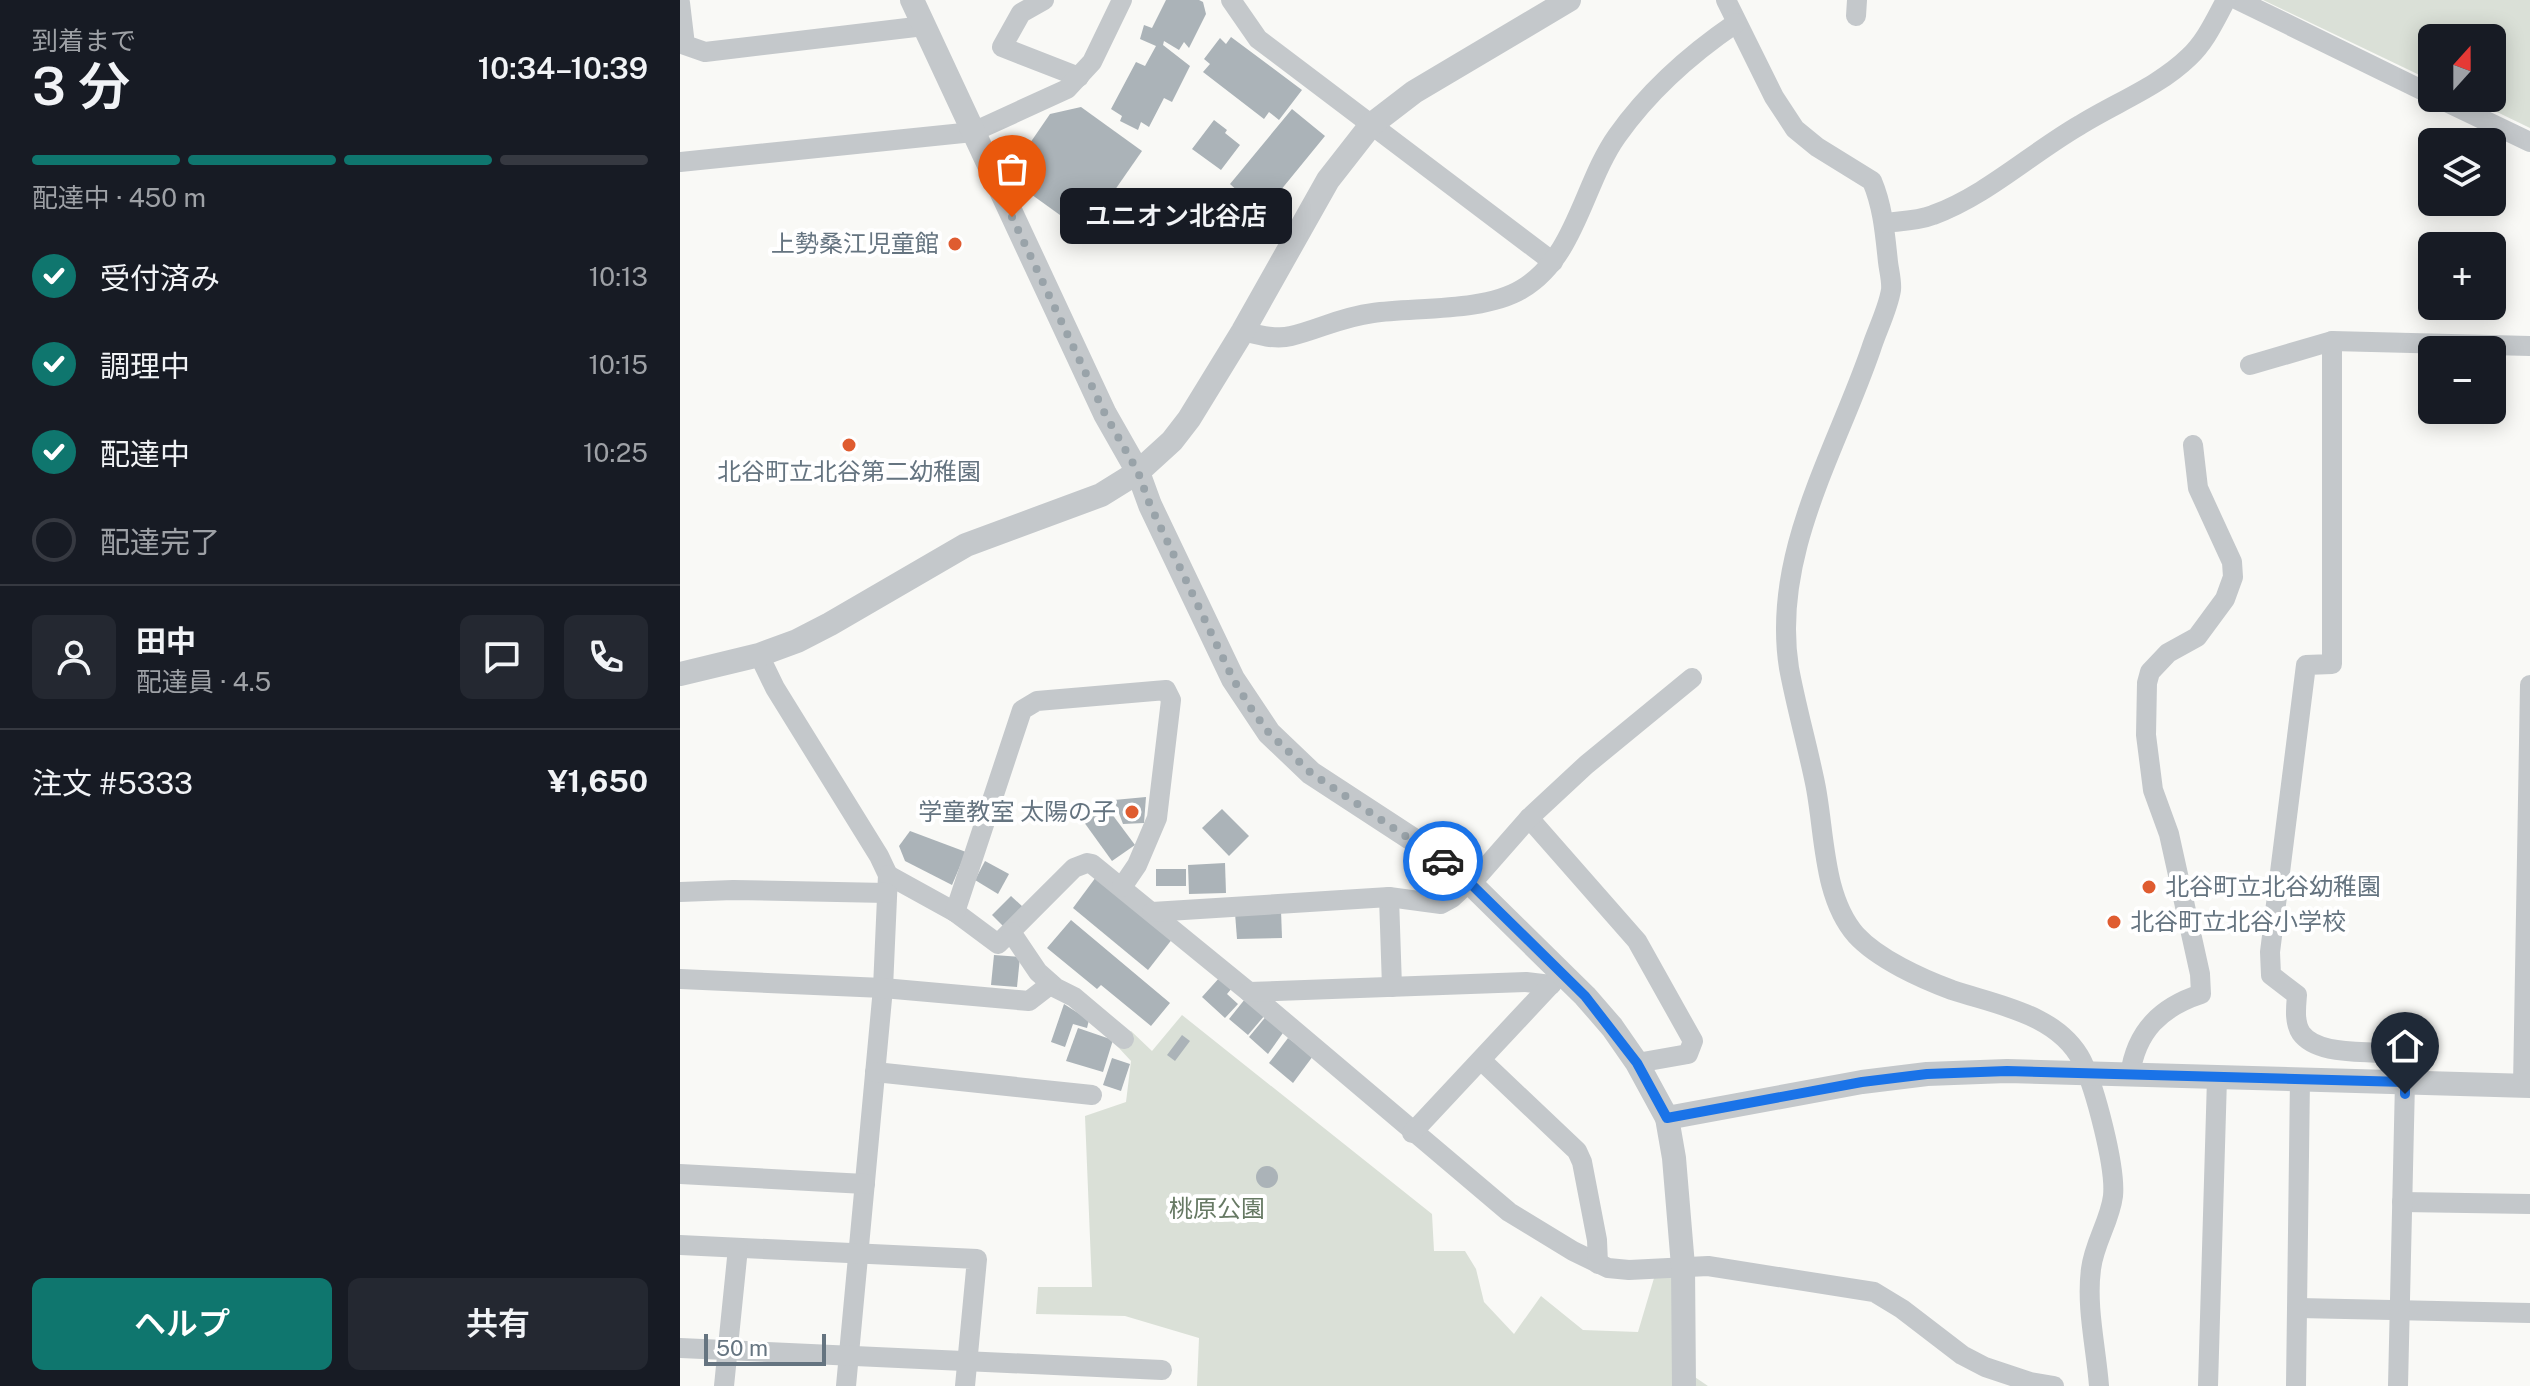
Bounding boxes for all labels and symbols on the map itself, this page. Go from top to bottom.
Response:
north arrow [2418,24,2506,112]
pin [978,135,1046,217]
callout: ユニオン北谷店 [1060,189,1292,245]
place label: 上勢桑江児童館 [771,229,939,257]
marker: 上勢桑江児童館 [946,235,964,253]
marker: 北谷町立北谷第二幼稚園 [840,436,858,454]
place label: 北谷町立北谷第二幼稚園 [717,457,981,485]
place label: 学童教室 太陽の子 [918,797,1116,825]
marker: 学童教室 太陽の子 [1123,803,1141,821]
courier [1403,821,1483,901]
place label: 北谷町立北谷幼稚園 [2165,872,2381,900]
marker: 北谷町立北谷幼稚園 [2140,878,2158,896]
place label: 北谷町立北谷小学校 [2130,907,2346,935]
marker: 北谷町立北谷小学校 [2105,913,2123,931]
pin [2371,1012,2439,1094]
park label: 桃原公園 [1169,1194,1265,1222]
scale bar [704,1330,826,1366]

